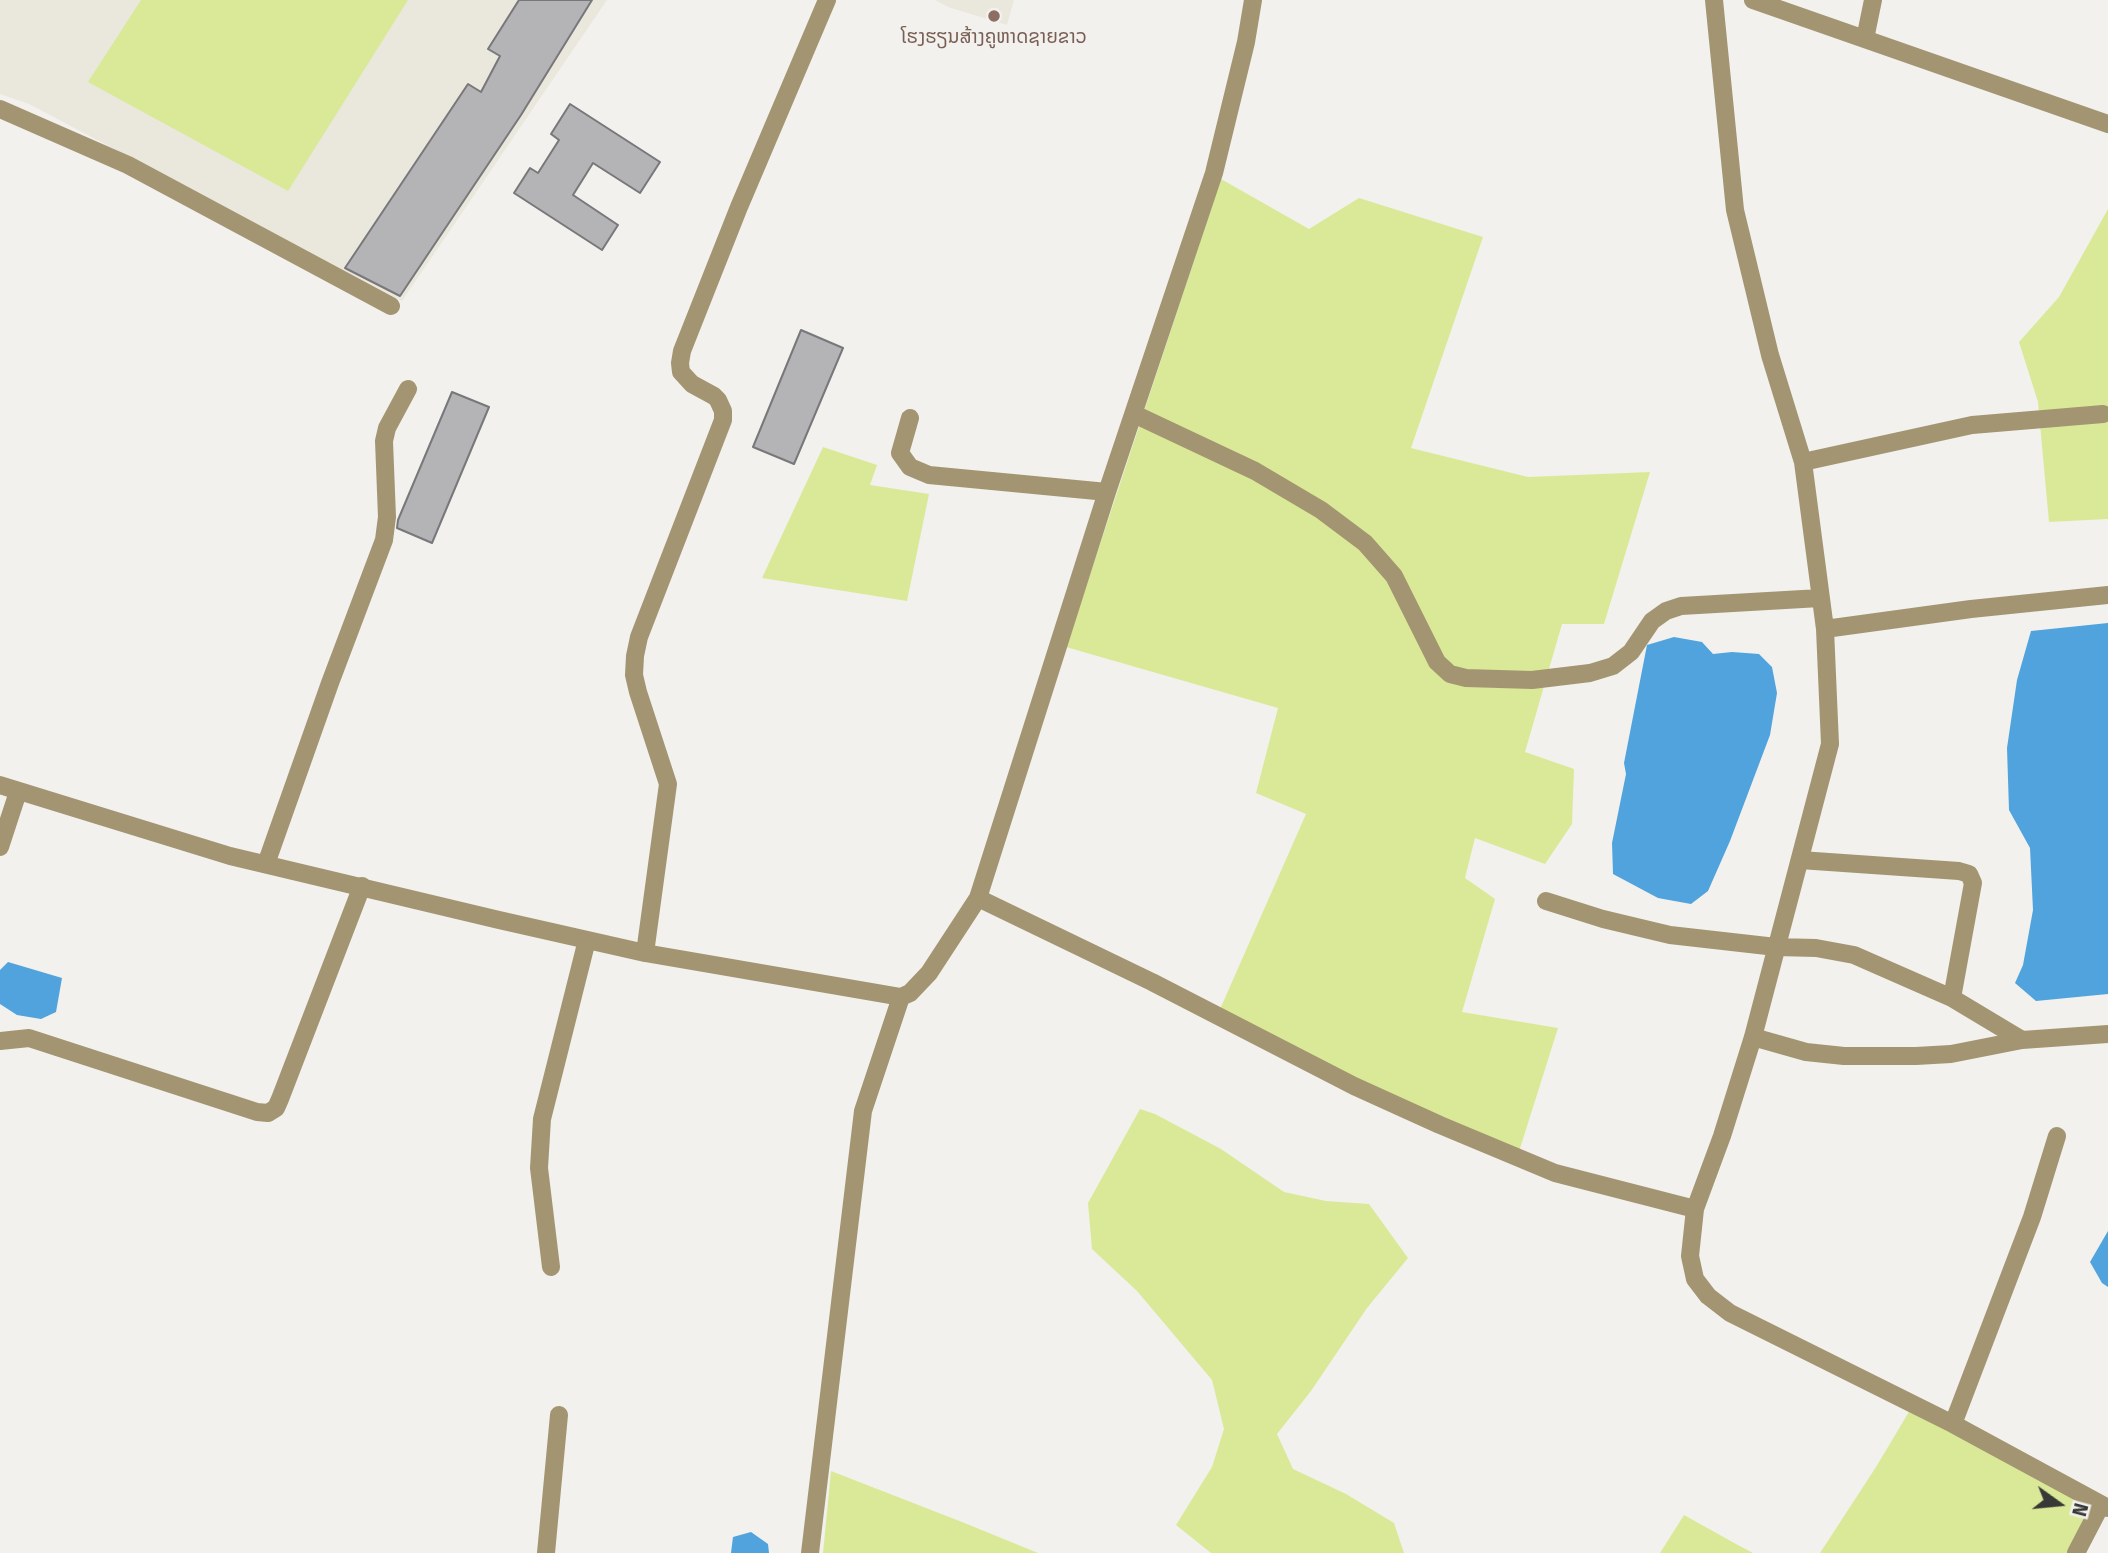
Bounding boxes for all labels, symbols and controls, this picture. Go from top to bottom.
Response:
marker: ໂຮງຮຽນສ້າງຄູຫາດຊາຍຂາວ [986,8,1002,24]
place label: ໂຮງຮຽນສ້າງຄູຫາດຊາຍຂາວ [901,27,1087,49]
north arrow [2024,1469,2094,1539]
text: N [2067,1500,2093,1519]

